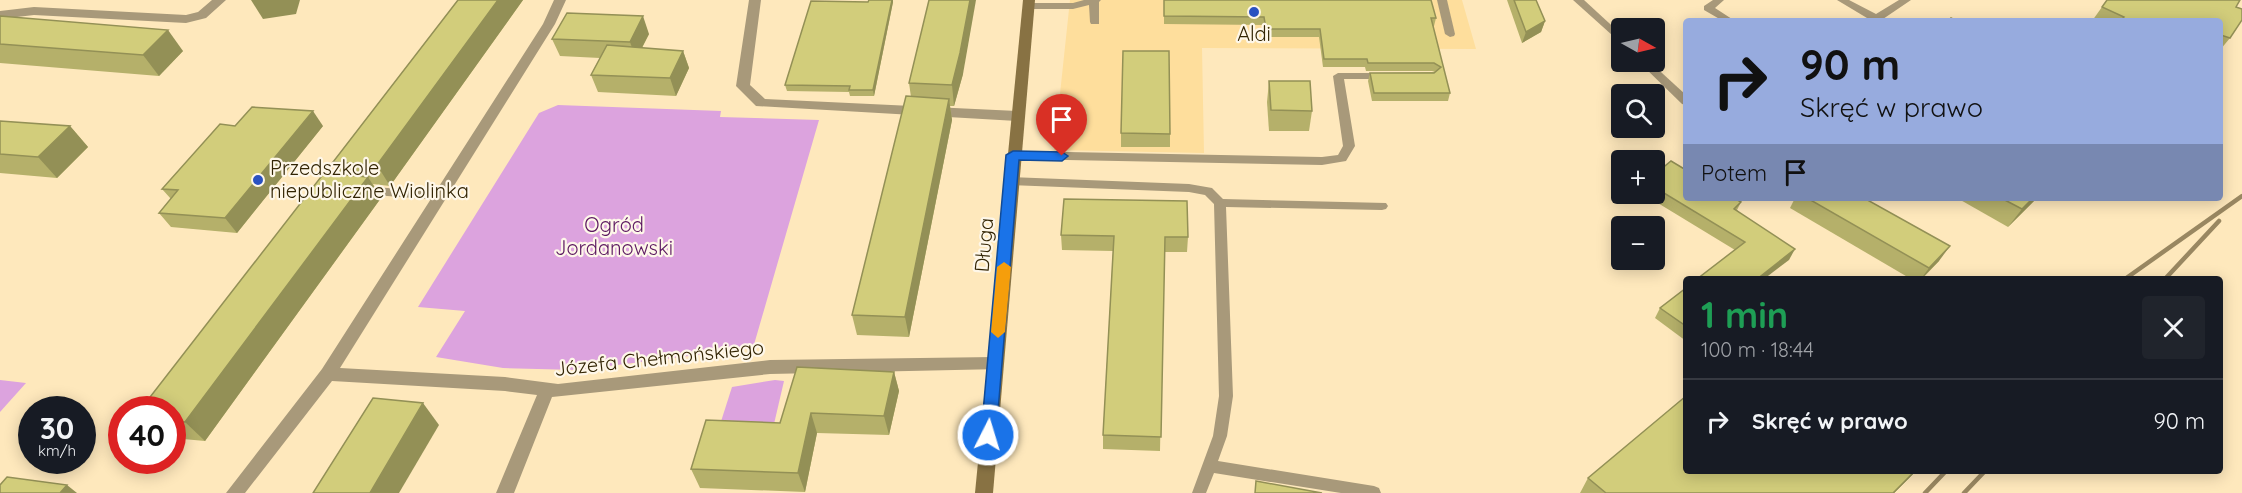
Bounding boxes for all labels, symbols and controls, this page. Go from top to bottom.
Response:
marker: Aldi [1247,5,1261,19]
north arrow [1611,18,1665,72]
map controls [1611,18,1665,270]
place label: Aldi [1237,21,1271,46]
text: 90 m [1800,38,1900,91]
icon: right [1701,42,1779,120]
button: search [1611,84,1665,138]
text: Skręć w prawo [1800,90,1983,124]
pin [1036,94,1087,156]
icon: arrive [1045,103,1078,136]
button: + [1611,150,1665,204]
place label: Przedszkole niepubliczne Wiolinka [270,155,469,203]
icon: arrive [1779,156,1812,189]
text: Potem [1701,159,1767,187]
marker: Przedszkole niepubliczne Wiolinka [251,173,265,187]
park label: Ogród Jordanowski [555,212,673,260]
button: − [1611,216,1665,270]
street label: Długa [969,217,998,273]
text: 1 min [1701,292,1788,337]
button: close [2142,296,2205,359]
street label: Józefa Chełmońskiego [553,334,765,381]
text: 100 m · 18:44 [1701,337,1814,362]
speed limit sign: 40 [108,396,186,474]
position arrow [956,403,1020,467]
icon: right [1701,405,1734,438]
text: Skręć w prawo [1752,407,1908,435]
text: 90 m [2154,407,2205,435]
text: 30 [40,409,74,447]
text: km/h [38,441,76,460]

